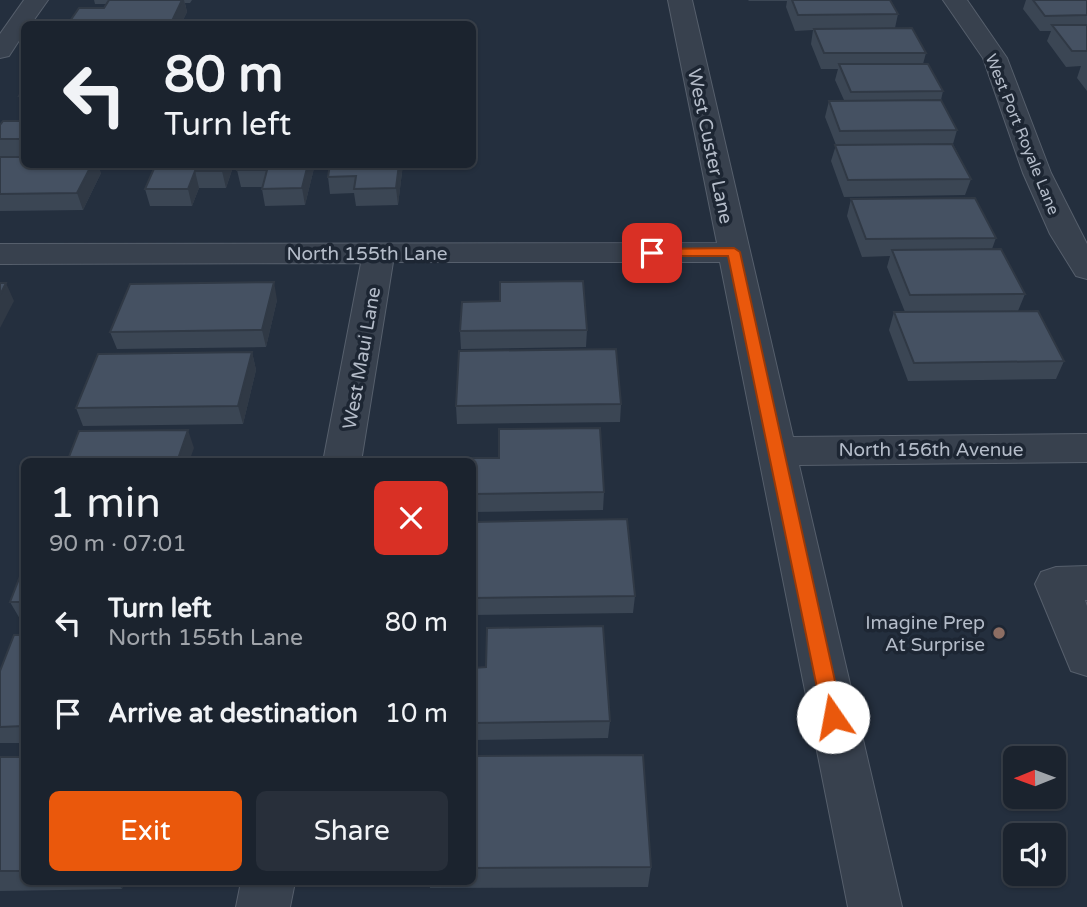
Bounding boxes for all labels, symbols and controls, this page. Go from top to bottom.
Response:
text: 80 m [164,46,283,105]
icon: left [49,49,140,140]
street label: West Port Royale Lane [981,51,1064,218]
street label: West Custer Lane [683,67,737,226]
text: Turn left [164,106,291,144]
pin [622,223,682,283]
icon: arrive [633,234,671,272]
street label: North 155th Lane [286,243,448,265]
street label: West Maui Lane [339,285,385,431]
street label: North 156th Avenue [838,439,1024,461]
text: 1 min [49,478,161,529]
button: close [374,481,448,555]
text: 90 m · 07:01 [49,530,187,558]
text: Turn left [108,593,211,624]
icon: left [49,604,87,642]
text: 80 m [385,607,448,638]
place label: Imagine Prep At Surprise [865,612,985,656]
text: North 155th Lane [108,624,303,652]
marker: Imagine Prep At Surprise [991,625,1007,641]
position arrow [796,680,870,754]
icon: arrive [49,695,87,733]
text: Arrive at destination [108,698,358,729]
text: 10 m [385,698,448,729]
north arrow [1003,746,1066,808]
map controls [1003,746,1066,886]
button: Exit [49,791,242,871]
button: Share [256,791,448,871]
button: sound [1003,823,1066,886]

